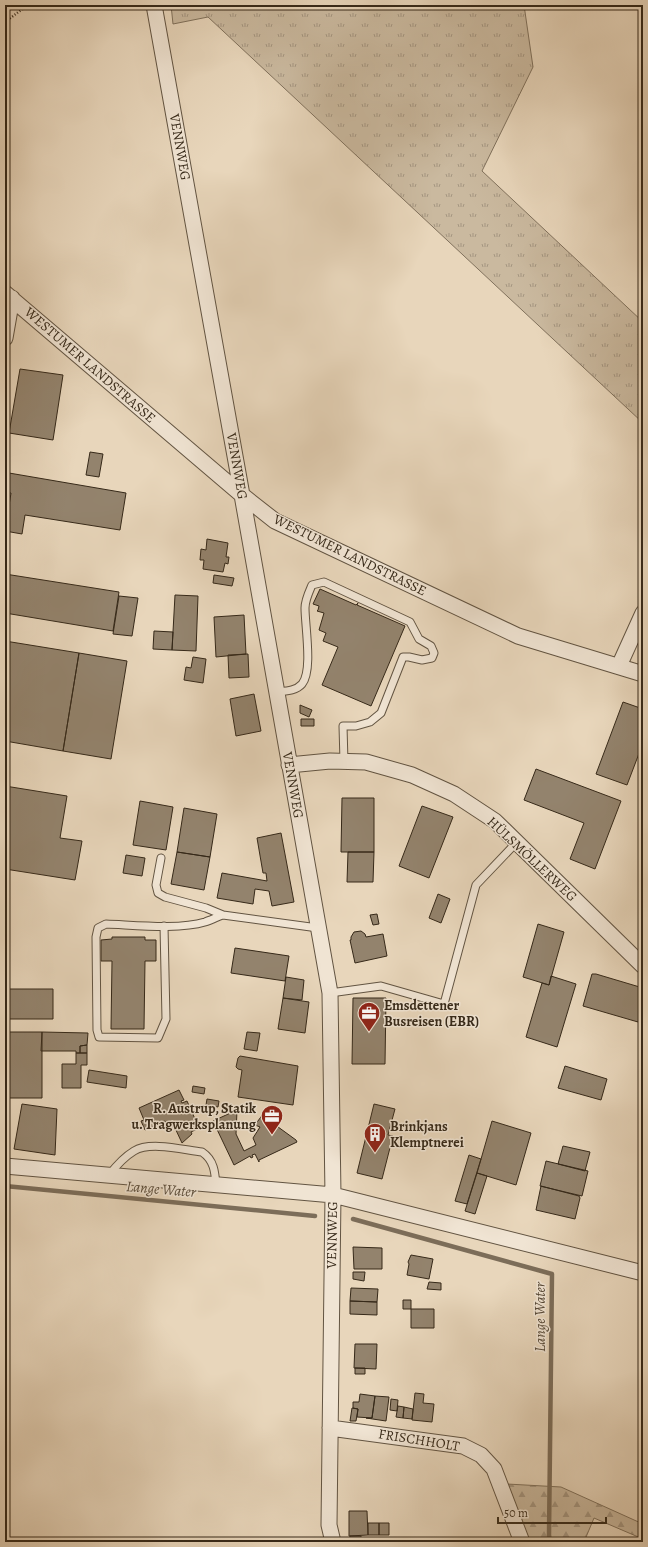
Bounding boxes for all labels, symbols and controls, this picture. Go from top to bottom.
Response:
street label: VENNWEG [165,111,195,182]
street label: WESTUMER LANDSTRASSE [20,302,160,427]
street label: VENNWEG [222,430,252,501]
street label: WESTUMER LANDSTRASSE [270,509,430,600]
street label: VENNWEG [278,749,308,820]
street label: HÜLSMÖLLERWEG [483,812,581,906]
place label: Emsdettener Busreisen (EBR) [384,996,479,1031]
office icon: Emsdettener Busreisen (EBR) [356,1000,382,1033]
place label: R. Austrup, Statik u. Tragwerksplanung [131,1099,257,1134]
office icon: R. Austrup, Statik u. Tragwerksplanung [259,1103,285,1136]
place label: Brinkjans Klemptnerei [390,1117,464,1152]
building icon: Brinkjans Klemptnerei [362,1121,388,1154]
water label: Lange Water [125,1176,198,1202]
street label: VENNWEG [322,1201,342,1270]
water label: Lange Water [530,1281,550,1352]
street label: FRISCHHOLT [377,1424,461,1456]
scale bar [498,1499,606,1525]
text: 50 m [504,1505,528,1521]

